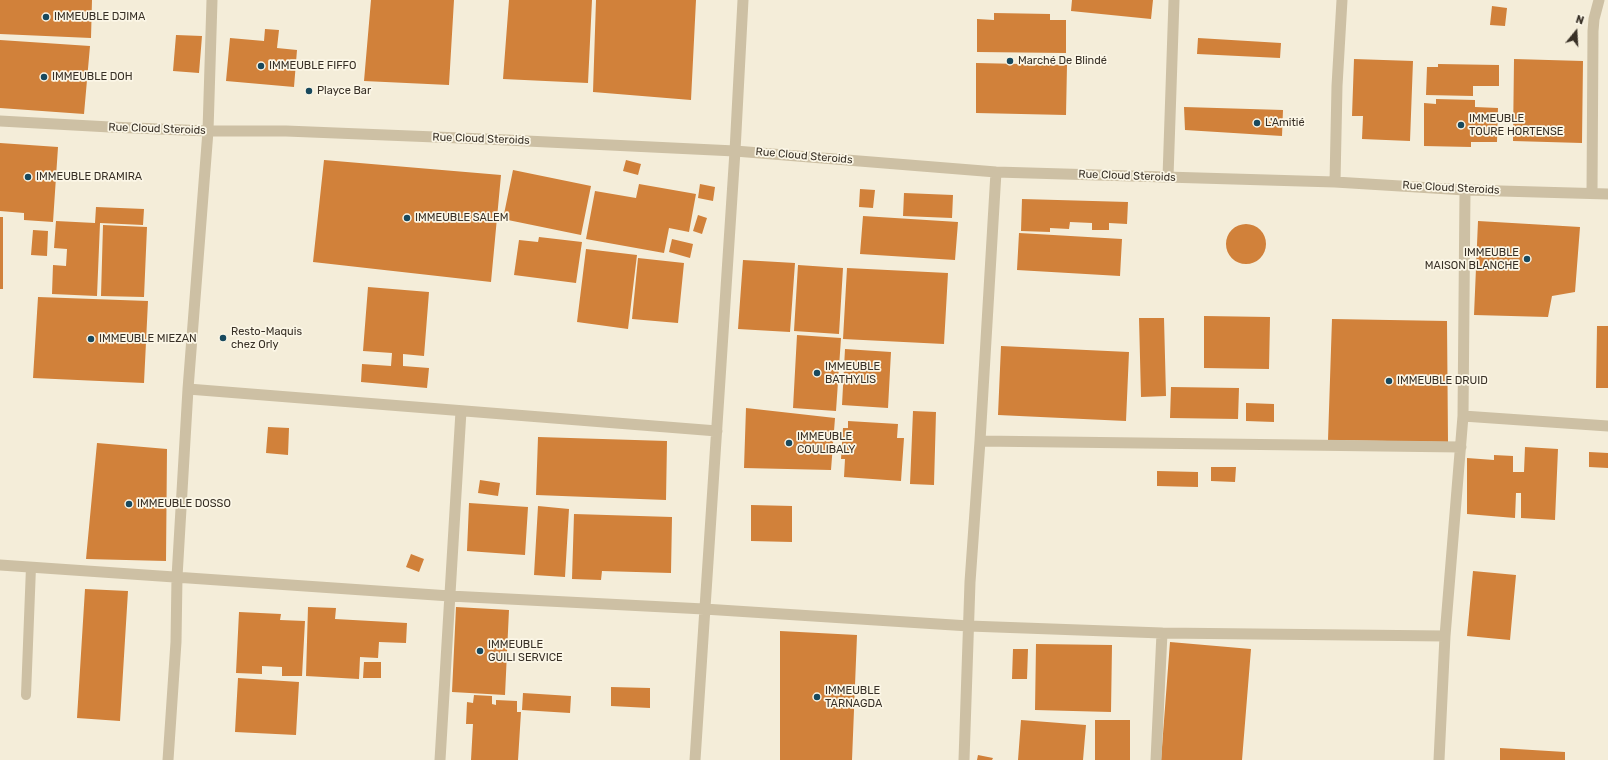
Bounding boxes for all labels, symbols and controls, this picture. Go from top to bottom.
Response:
place label: IMMEUBLE DJIMA [54,10,145,24]
marker: IMMEUBLE DJIMA [41,12,51,22]
north arrow [1556,12,1596,52]
text: N [1574,13,1586,28]
place label: Marché De Blindé [1018,54,1107,68]
marker: Marché De Blindé [1005,56,1015,66]
place label: IMMEUBLE FIFFO [269,59,356,73]
marker: IMMEUBLE FIFFO [256,61,266,71]
place label: IMMEUBLE DOH [52,70,133,84]
marker: IMMEUBLE DOH [39,72,49,82]
place label: Playce Bar [317,84,371,98]
marker: Playce Bar [304,86,314,96]
place label: IMMEUBLE TOURE HORTENSE [1469,112,1564,138]
place label: L'Amitié [1265,116,1305,130]
marker: L'Amitié [1252,118,1262,128]
marker: IMMEUBLE TOURE HORTENSE [1456,120,1466,130]
street label: Rue Cloud Steroids [108,121,206,137]
street label: Rue Cloud Steroids [432,131,530,147]
street label: Rue Cloud Steroids [755,145,853,167]
street label: Rue Cloud Steroids [1078,168,1176,184]
place label: IMMEUBLE DRAMIRA [36,170,142,184]
marker: IMMEUBLE DRAMIRA [23,172,33,182]
street label: Rue Cloud Steroids [1402,179,1500,197]
place label: IMMEUBLE SALEM [415,211,508,225]
marker: IMMEUBLE SALEM [402,213,412,223]
place label: IMMEUBLE MAISON BLANCHE [1425,246,1519,272]
marker: IMMEUBLE MAISON BLANCHE [1522,254,1532,264]
place label: Resto-Maquis chez Orly [231,325,302,351]
place label: IMMEUBLE MIEZAN [99,332,197,346]
marker: Resto-Maquis chez Orly [218,333,228,343]
marker: IMMEUBLE MIEZAN [86,334,96,344]
place label: IMMEUBLE BATHYLIS [825,360,880,386]
marker: IMMEUBLE BATHYLIS [812,368,822,378]
place label: IMMEUBLE DRUID [1397,374,1488,388]
marker: IMMEUBLE DRUID [1384,376,1394,386]
place label: IMMEUBLE COULIBALY [797,430,855,456]
marker: IMMEUBLE COULIBALY [784,438,794,448]
place label: IMMEUBLE DOSSO [137,497,231,511]
marker: IMMEUBLE DOSSO [124,499,134,509]
place label: IMMEUBLE GUILI SERVICE [488,638,563,664]
marker: IMMEUBLE GUILI SERVICE [475,646,485,656]
place label: IMMEUBLE TARNAGDA [825,684,882,710]
marker: IMMEUBLE TARNAGDA [812,692,822,702]

